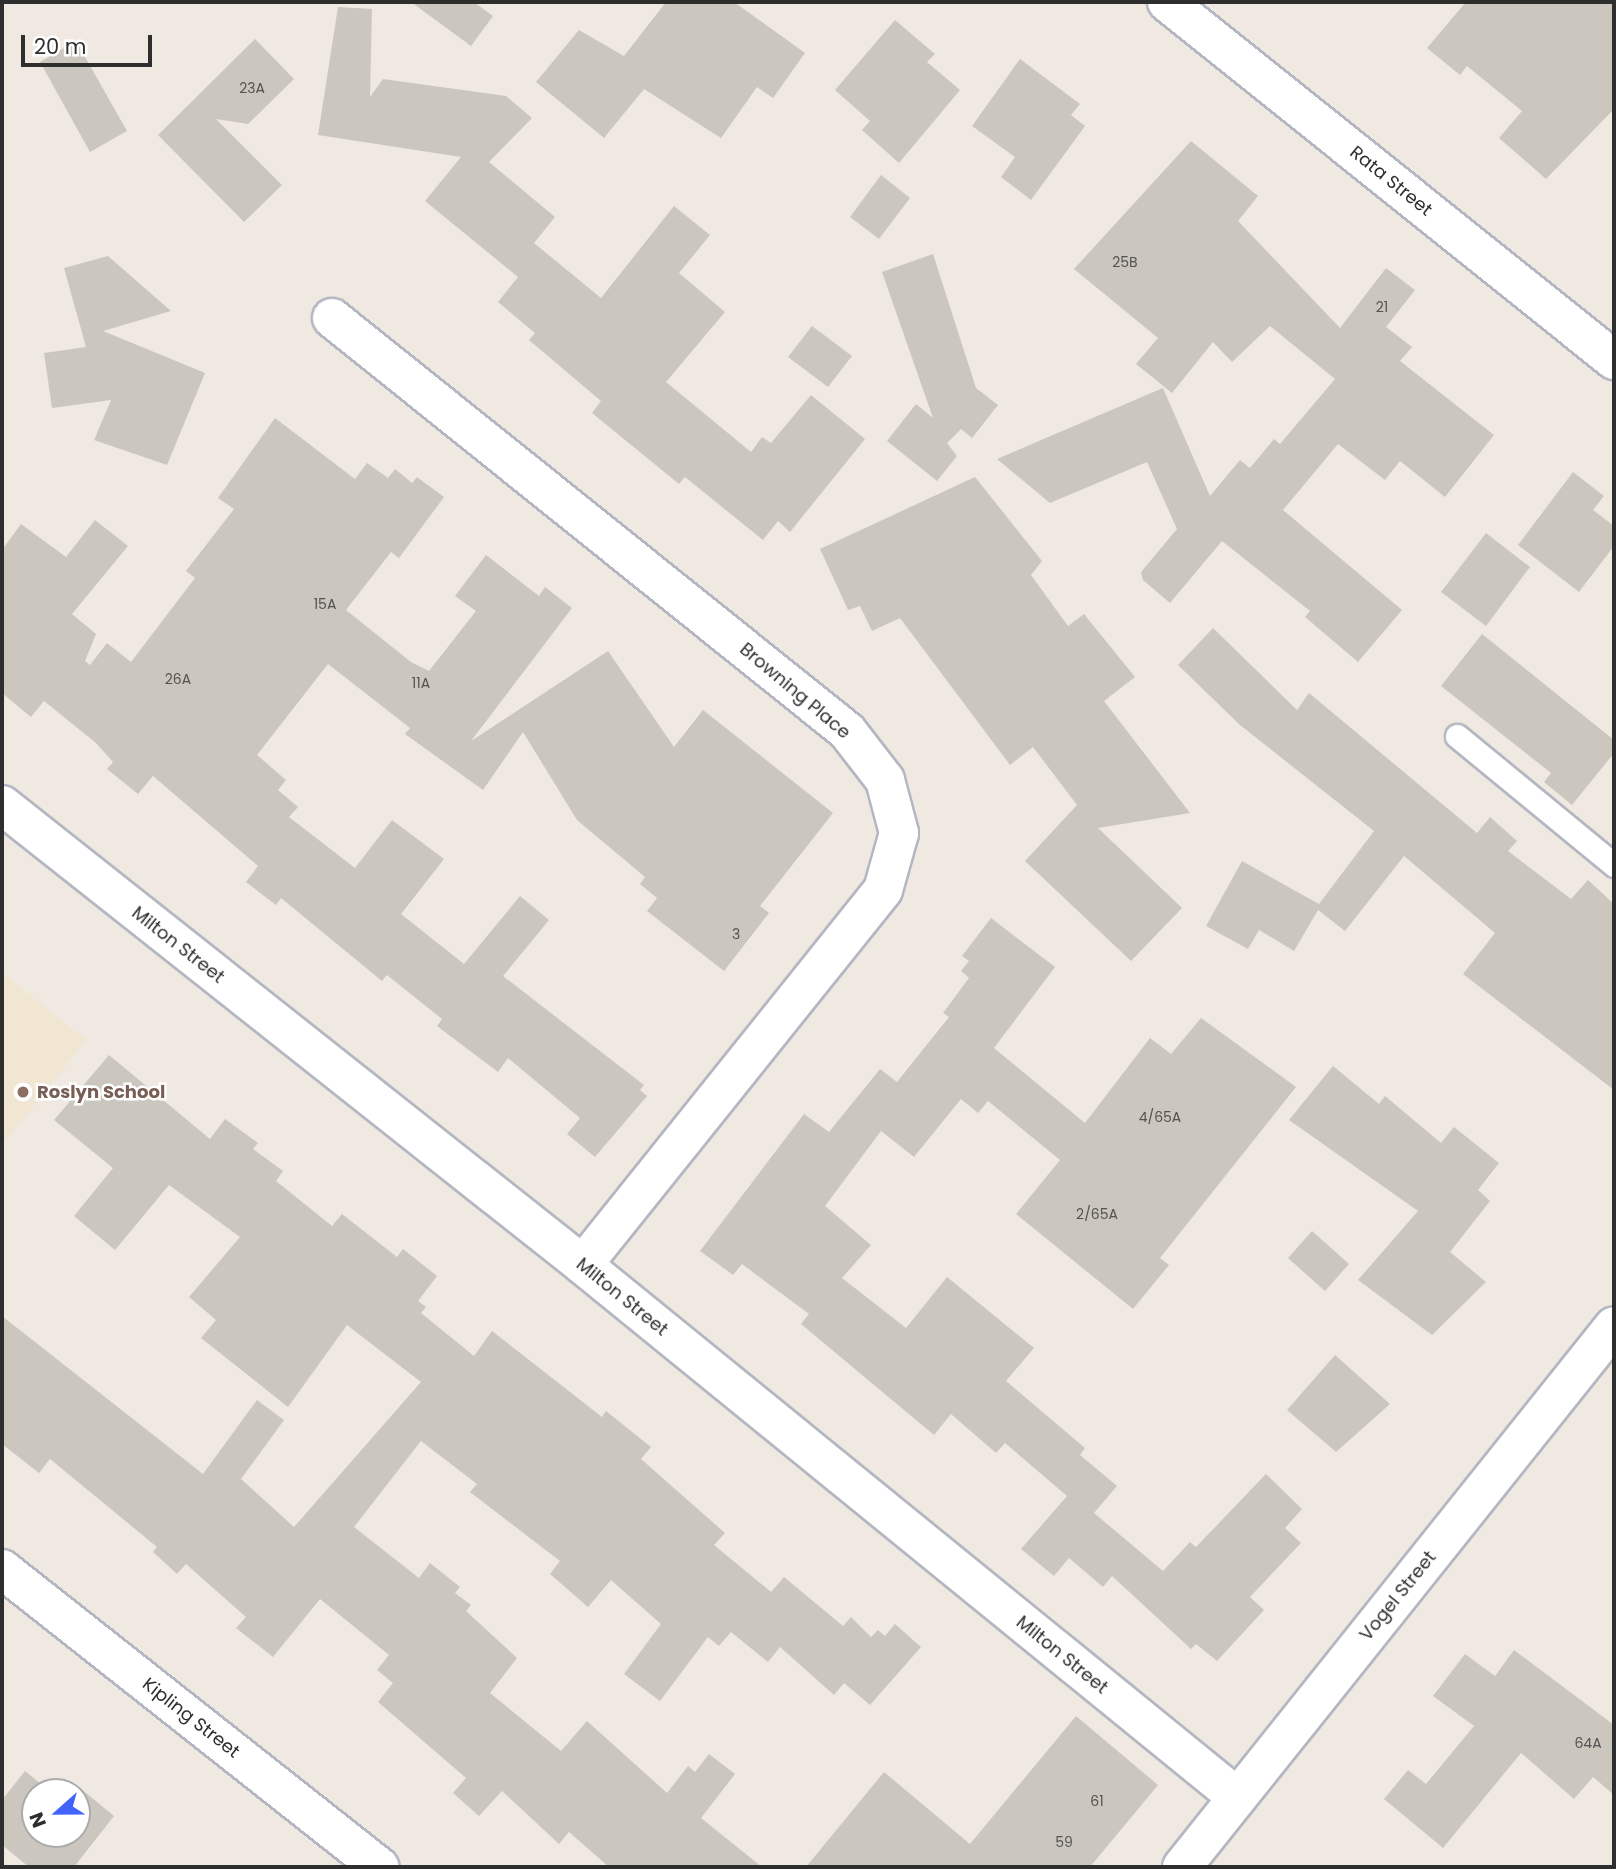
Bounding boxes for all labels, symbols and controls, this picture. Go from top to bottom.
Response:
scale bar [24,21,156,65]
text: 20 m [34,32,87,61]
house number: 23A [239,80,265,96]
street label: Rata Street [1346,141,1436,221]
house number: 25B [1112,254,1138,270]
house number: 21 [1376,299,1388,315]
house number: 15A [314,596,336,612]
street label: Browning Place [735,639,855,743]
house number: 26A [165,671,191,687]
house number: 11A [412,675,430,691]
street label: Milton Street [127,902,229,988]
house number: 3 [732,926,740,942]
place label: Roslyn School [37,1081,165,1103]
marker: Roslyn School [15,1084,31,1100]
house number: 4/65A [1139,1109,1181,1125]
house number: 2/65A [1076,1206,1118,1222]
street label: Milton Street [572,1254,672,1340]
street label: Vogel Street [1355,1547,1441,1645]
street label: Milton Street [1012,1612,1112,1698]
street label: Kipling Street [138,1673,244,1763]
house number: 64A [1574,1735,1602,1751]
north arrow [21,1778,91,1848]
house number: 61 [1090,1793,1104,1809]
text: N [23,1808,53,1832]
house number: 59 [1055,1834,1073,1850]

